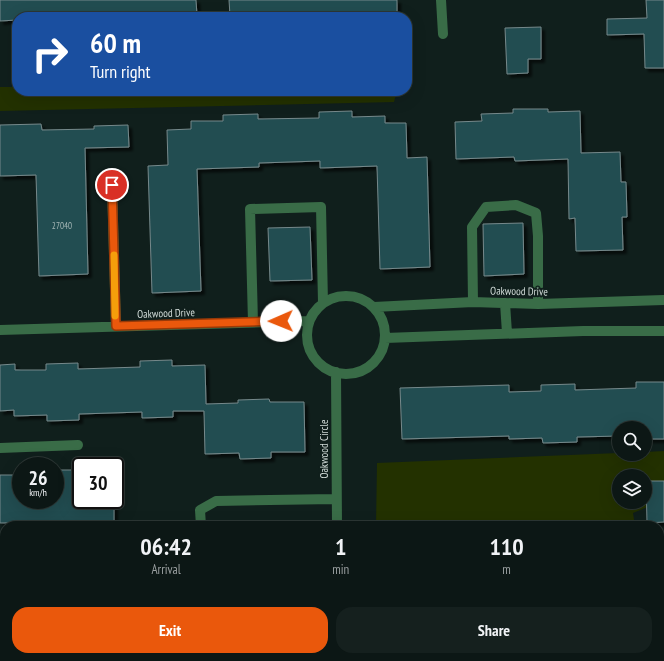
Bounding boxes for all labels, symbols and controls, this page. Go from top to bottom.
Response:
text: 60 m [90,24,141,61]
icon: right [24,28,76,80]
text: Turn right [90,60,150,83]
pin [95,168,129,202]
icon: arrive [101,174,123,196]
house number: 27040 [52,220,72,231]
street label: Oakwood Drive [490,283,548,299]
position arrow [260,300,302,342]
street label: Oakwood Drive [137,305,196,321]
street label: Oakwood Circle [317,419,331,479]
map controls [612,421,652,509]
button: search [612,421,652,461]
speed limit sign: 30 [72,457,124,509]
text: 26 [28,465,48,491]
button: layers [612,469,652,509]
text: km/h [29,486,47,499]
text: 06:42 [140,531,192,562]
text: 1 [335,531,346,562]
text: 110 [489,531,524,562]
text: Arrival [151,561,181,578]
text: min [332,561,349,578]
text: m [502,561,511,578]
button: Exit [12,607,328,653]
button: Share [336,607,652,653]

